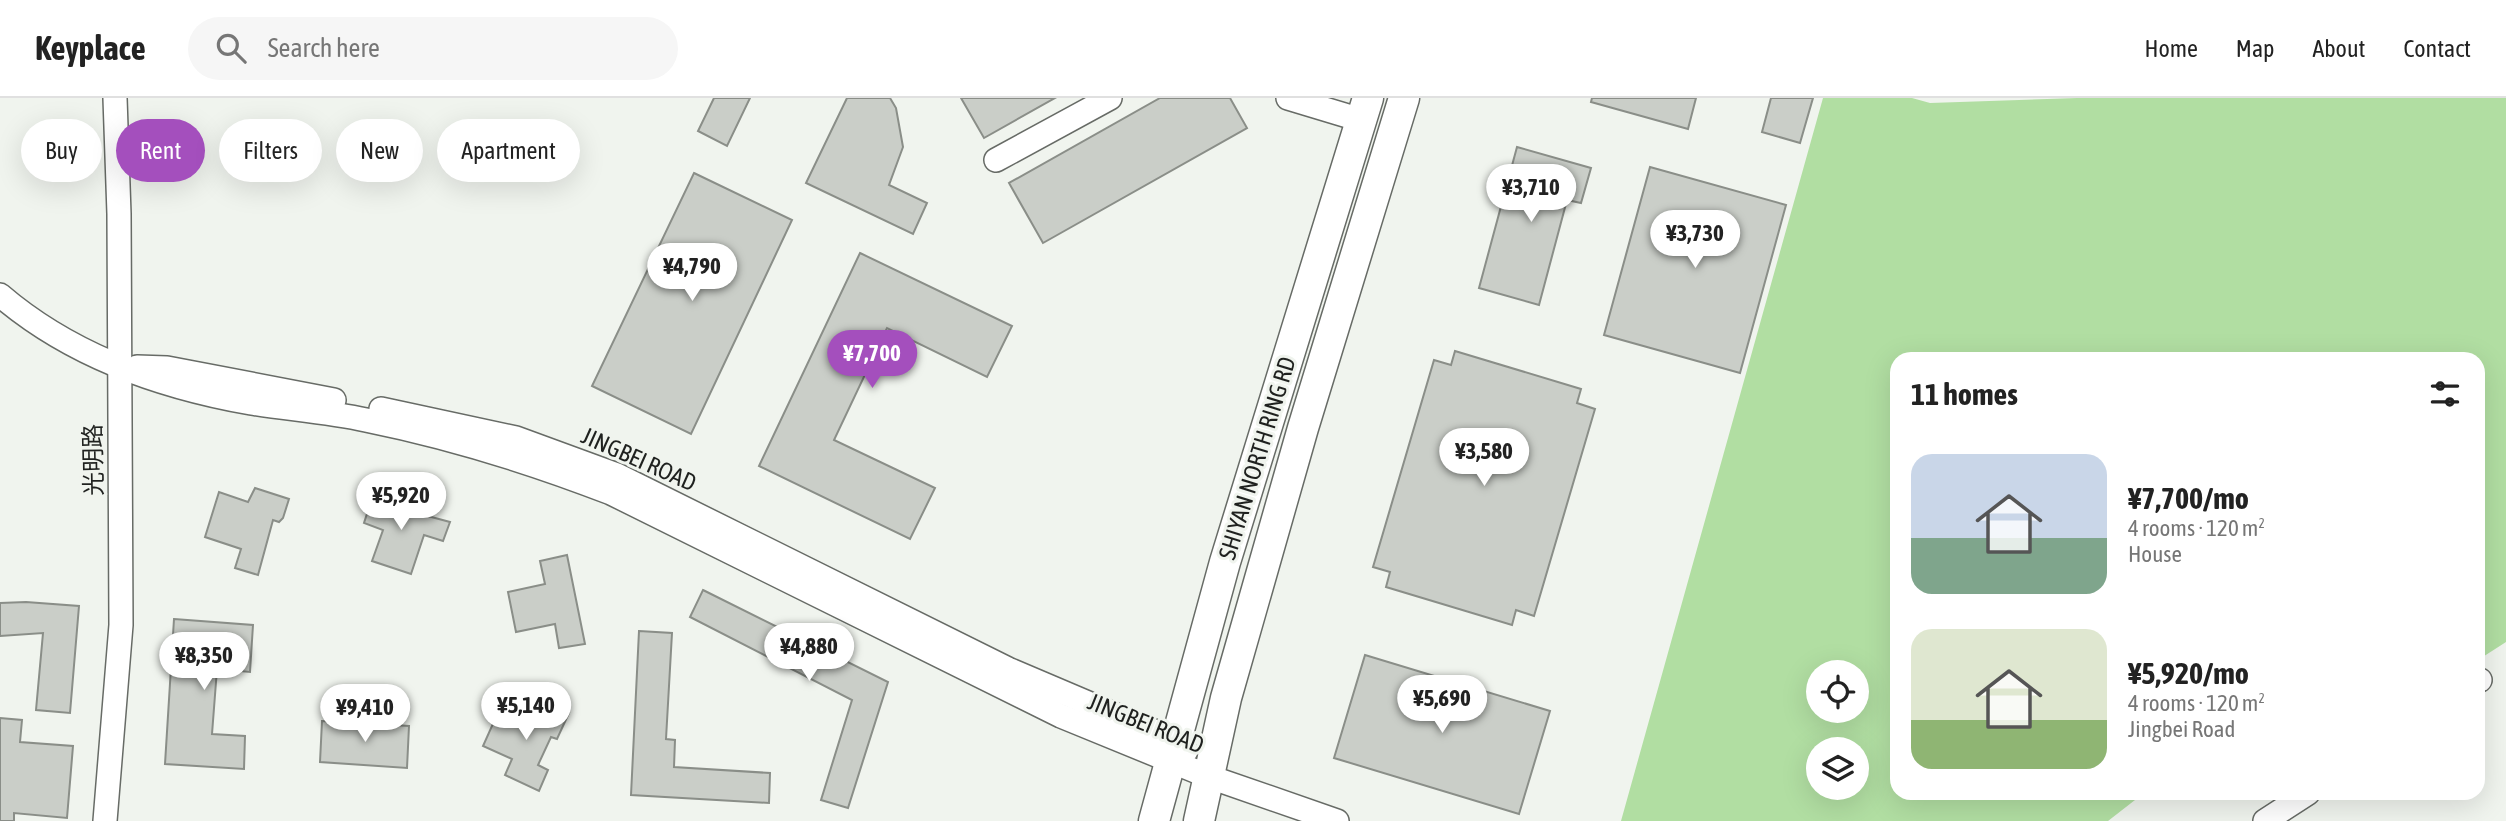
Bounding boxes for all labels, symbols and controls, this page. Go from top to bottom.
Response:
search box [188,17,678,80]
text: Keyplace [35,29,146,67]
icon: search [212,29,250,67]
text: Search here [268,33,380,63]
text: Home [2144,35,2198,62]
text: Map [2236,35,2274,62]
text: About [2312,35,2365,62]
text: Contact [2403,35,2471,62]
chip: Buy [21,119,102,182]
chip: Rent [116,119,205,182]
chip: Filters [219,119,322,182]
chip: New [336,119,423,182]
chip: Apartment [437,119,580,182]
pin: ¥3,710 [1474,164,1588,224]
text: ¥3,710 [1502,174,1560,200]
pin: ¥3,730 [1638,211,1752,270]
text: ¥3,730 [1666,220,1724,246]
pin: ¥4,790 [635,244,749,303]
text: ¥4,790 [663,253,721,279]
pin: ¥7,700 [815,330,929,390]
text: ¥7,700 [843,340,901,366]
street label: SHIYAN NORTH RING RD [1213,353,1301,563]
icon: filters [2426,375,2464,413]
text: 11 homes [1911,377,2018,411]
street label: JINGBEI ROAD [577,422,701,496]
street label: 光明路 [79,424,107,496]
pin: ¥3,580 [1427,428,1541,488]
text: ¥3,580 [1455,438,1513,464]
pin: ¥5,920 [344,472,458,532]
text: ¥7,700/mo [2128,481,2249,515]
text: ¥5,920 [372,482,430,508]
icon: home [1967,482,2051,566]
text: 4 rooms · 120 m² [2128,515,2265,541]
text: House [2128,541,2182,567]
pin: ¥4,880 [752,624,866,683]
pin: ¥8,350 [147,632,261,692]
text: ¥4,880 [780,633,838,659]
text: ¥8,350 [175,642,233,668]
text: ¥5,920/mo [2128,656,2249,690]
icon: home [1967,657,2051,741]
map controls [1806,660,1869,800]
button: locate [1806,660,1869,723]
pin: ¥5,690 [1385,676,1499,735]
pin: ¥5,140 [469,682,583,742]
pin: ¥9,410 [308,684,422,744]
text: ¥5,690 [1413,685,1471,711]
street label: JINGBEI ROAD [1084,688,1208,758]
text: 4 rooms · 120 m² [2128,690,2265,716]
text: ¥5,140 [497,692,555,718]
text: ¥9,410 [336,694,394,720]
text: Jingbei Road [2128,716,2235,742]
button: layers [1806,737,1869,800]

